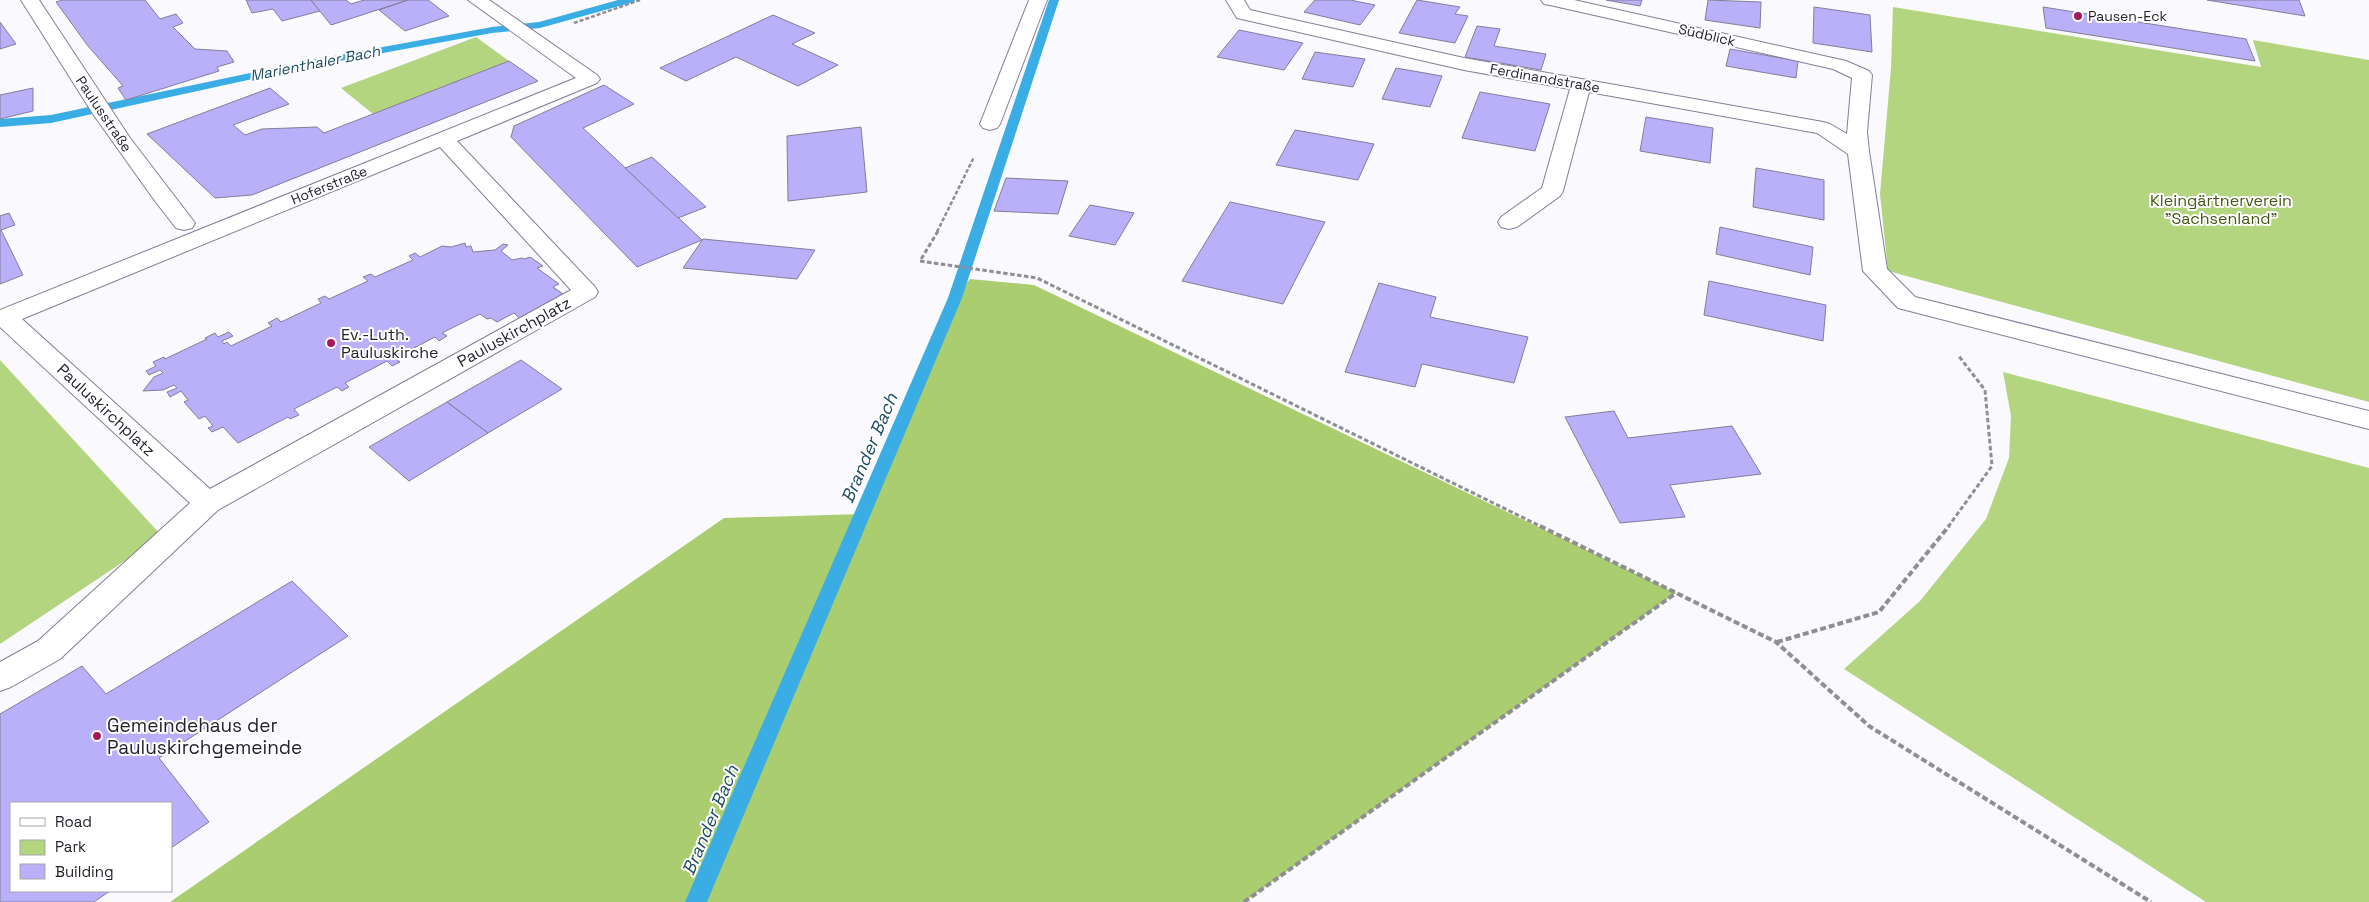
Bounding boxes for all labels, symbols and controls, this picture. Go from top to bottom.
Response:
place label: Pausen-Eck [2088,7,2168,25]
marker: Pausen-Eck [2072,10,2084,22]
street label: Südblick [1677,20,1738,50]
water label: Marienthaler Bach [248,41,382,85]
street label: Ferdinandstraße [1489,59,1601,97]
street label: Paulusstraße [72,73,136,155]
street label: Hoferstraße [288,162,370,208]
park label: Kleingärtnerverein "Sachsenland" [2150,190,2292,229]
street label: Pauluskirchplatz [454,292,574,372]
place label: Ev.-Luth. Pauluskirche [341,324,439,363]
marker: Ev.-Luth. Pauluskirche [325,337,337,349]
street label: Pauluskirchplatz [53,359,159,461]
water label: Brander Bach [836,389,903,506]
place label: Gemeindehaus der Pauluskirchgemeinde [107,713,302,760]
marker: Gemeindehaus der Pauluskirchgemeinde [91,730,103,742]
water label: Brander Bach [677,761,744,878]
legend [10,802,172,892]
text: Road [55,812,92,831]
text: Park [55,837,86,856]
text: Building [55,862,114,881]

